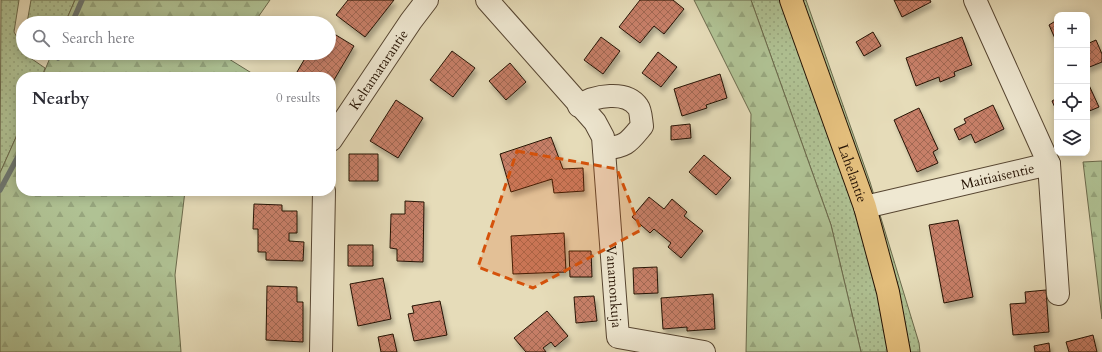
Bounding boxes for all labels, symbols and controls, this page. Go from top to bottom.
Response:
map controls [1054,12,1090,156]
button: + [1054,12,1090,48]
search box [16,16,336,60]
street label: Keltamatarantie [345,26,413,114]
icon: search [30,27,52,49]
text: Search here [62,28,135,48]
button: − [1054,48,1090,84]
button: locate [1054,84,1090,120]
text: Nearby [32,87,89,110]
text: 0 results [276,89,320,107]
button: layers [1054,120,1090,156]
street label: Lahelantie [833,142,872,205]
street label: Maitiaisentie [959,159,1036,194]
street label: Vanamonkuja [601,245,626,329]

